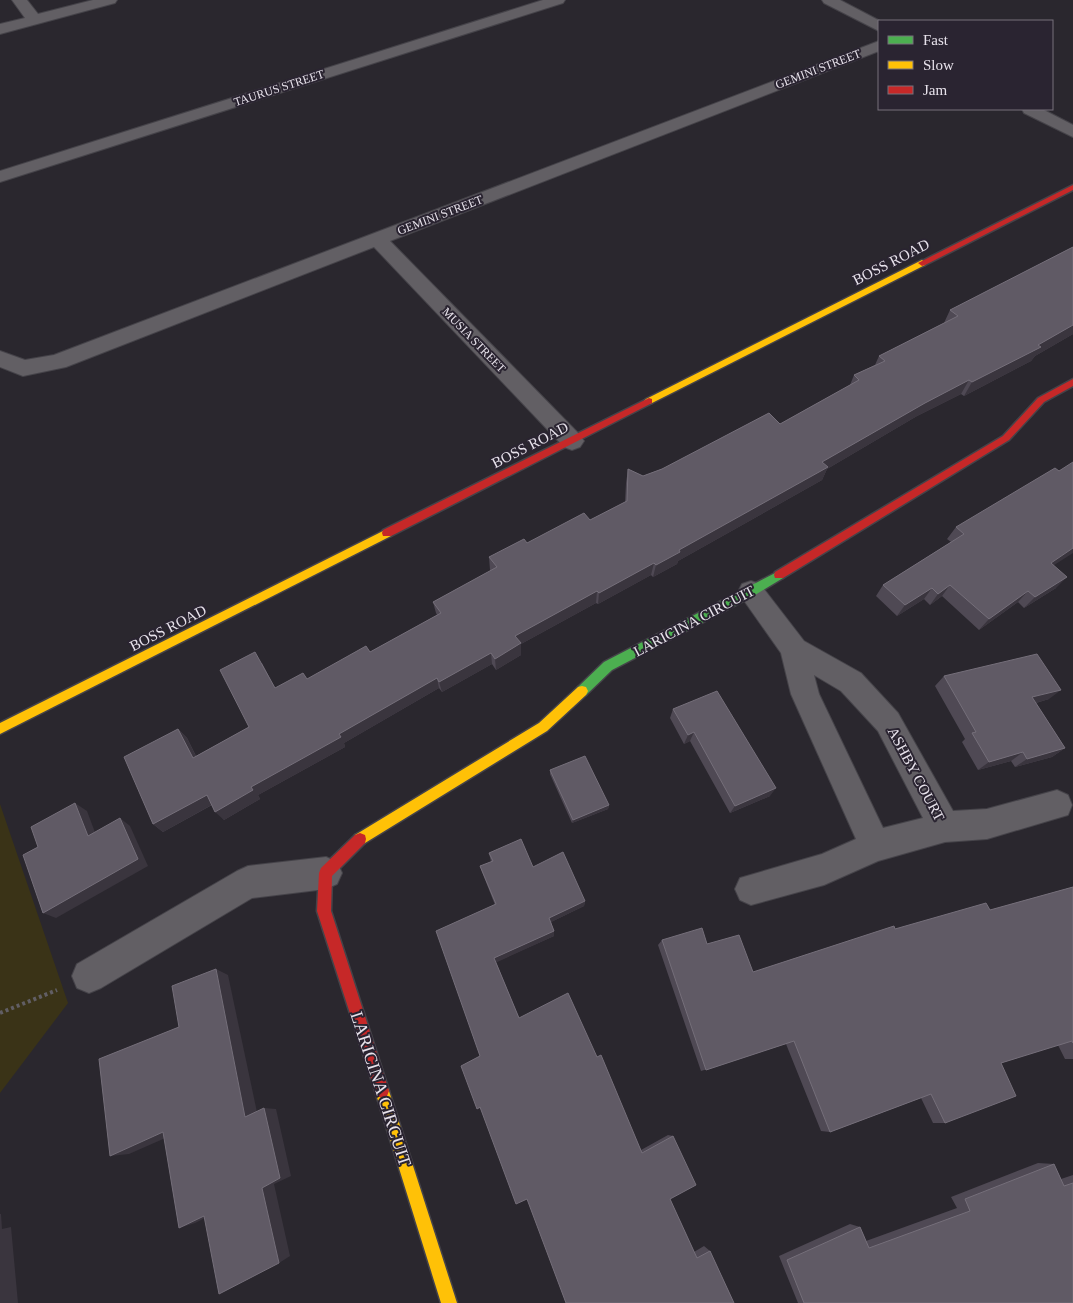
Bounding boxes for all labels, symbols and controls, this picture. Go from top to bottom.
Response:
legend [878,20,1053,110]
text: Fast [923,32,949,48]
street label: GEMINI STREET [773,46,863,92]
text: Slow [923,57,954,73]
street label: TAURUS STREET [232,67,327,109]
text: Jam [923,82,947,98]
street label: GEMINI STREET [395,192,485,238]
street label: BOSS ROAD [850,236,932,288]
street label: MUSIA STREET [439,305,509,376]
street label: BOSS ROAD [489,419,571,471]
street label: LARICINA CIRCUIT [631,582,757,660]
street label: BOSS ROAD [127,602,209,654]
street label: ASHBY COURT [885,724,947,824]
street label: LARICINA CIRCUIT [347,1009,415,1169]

